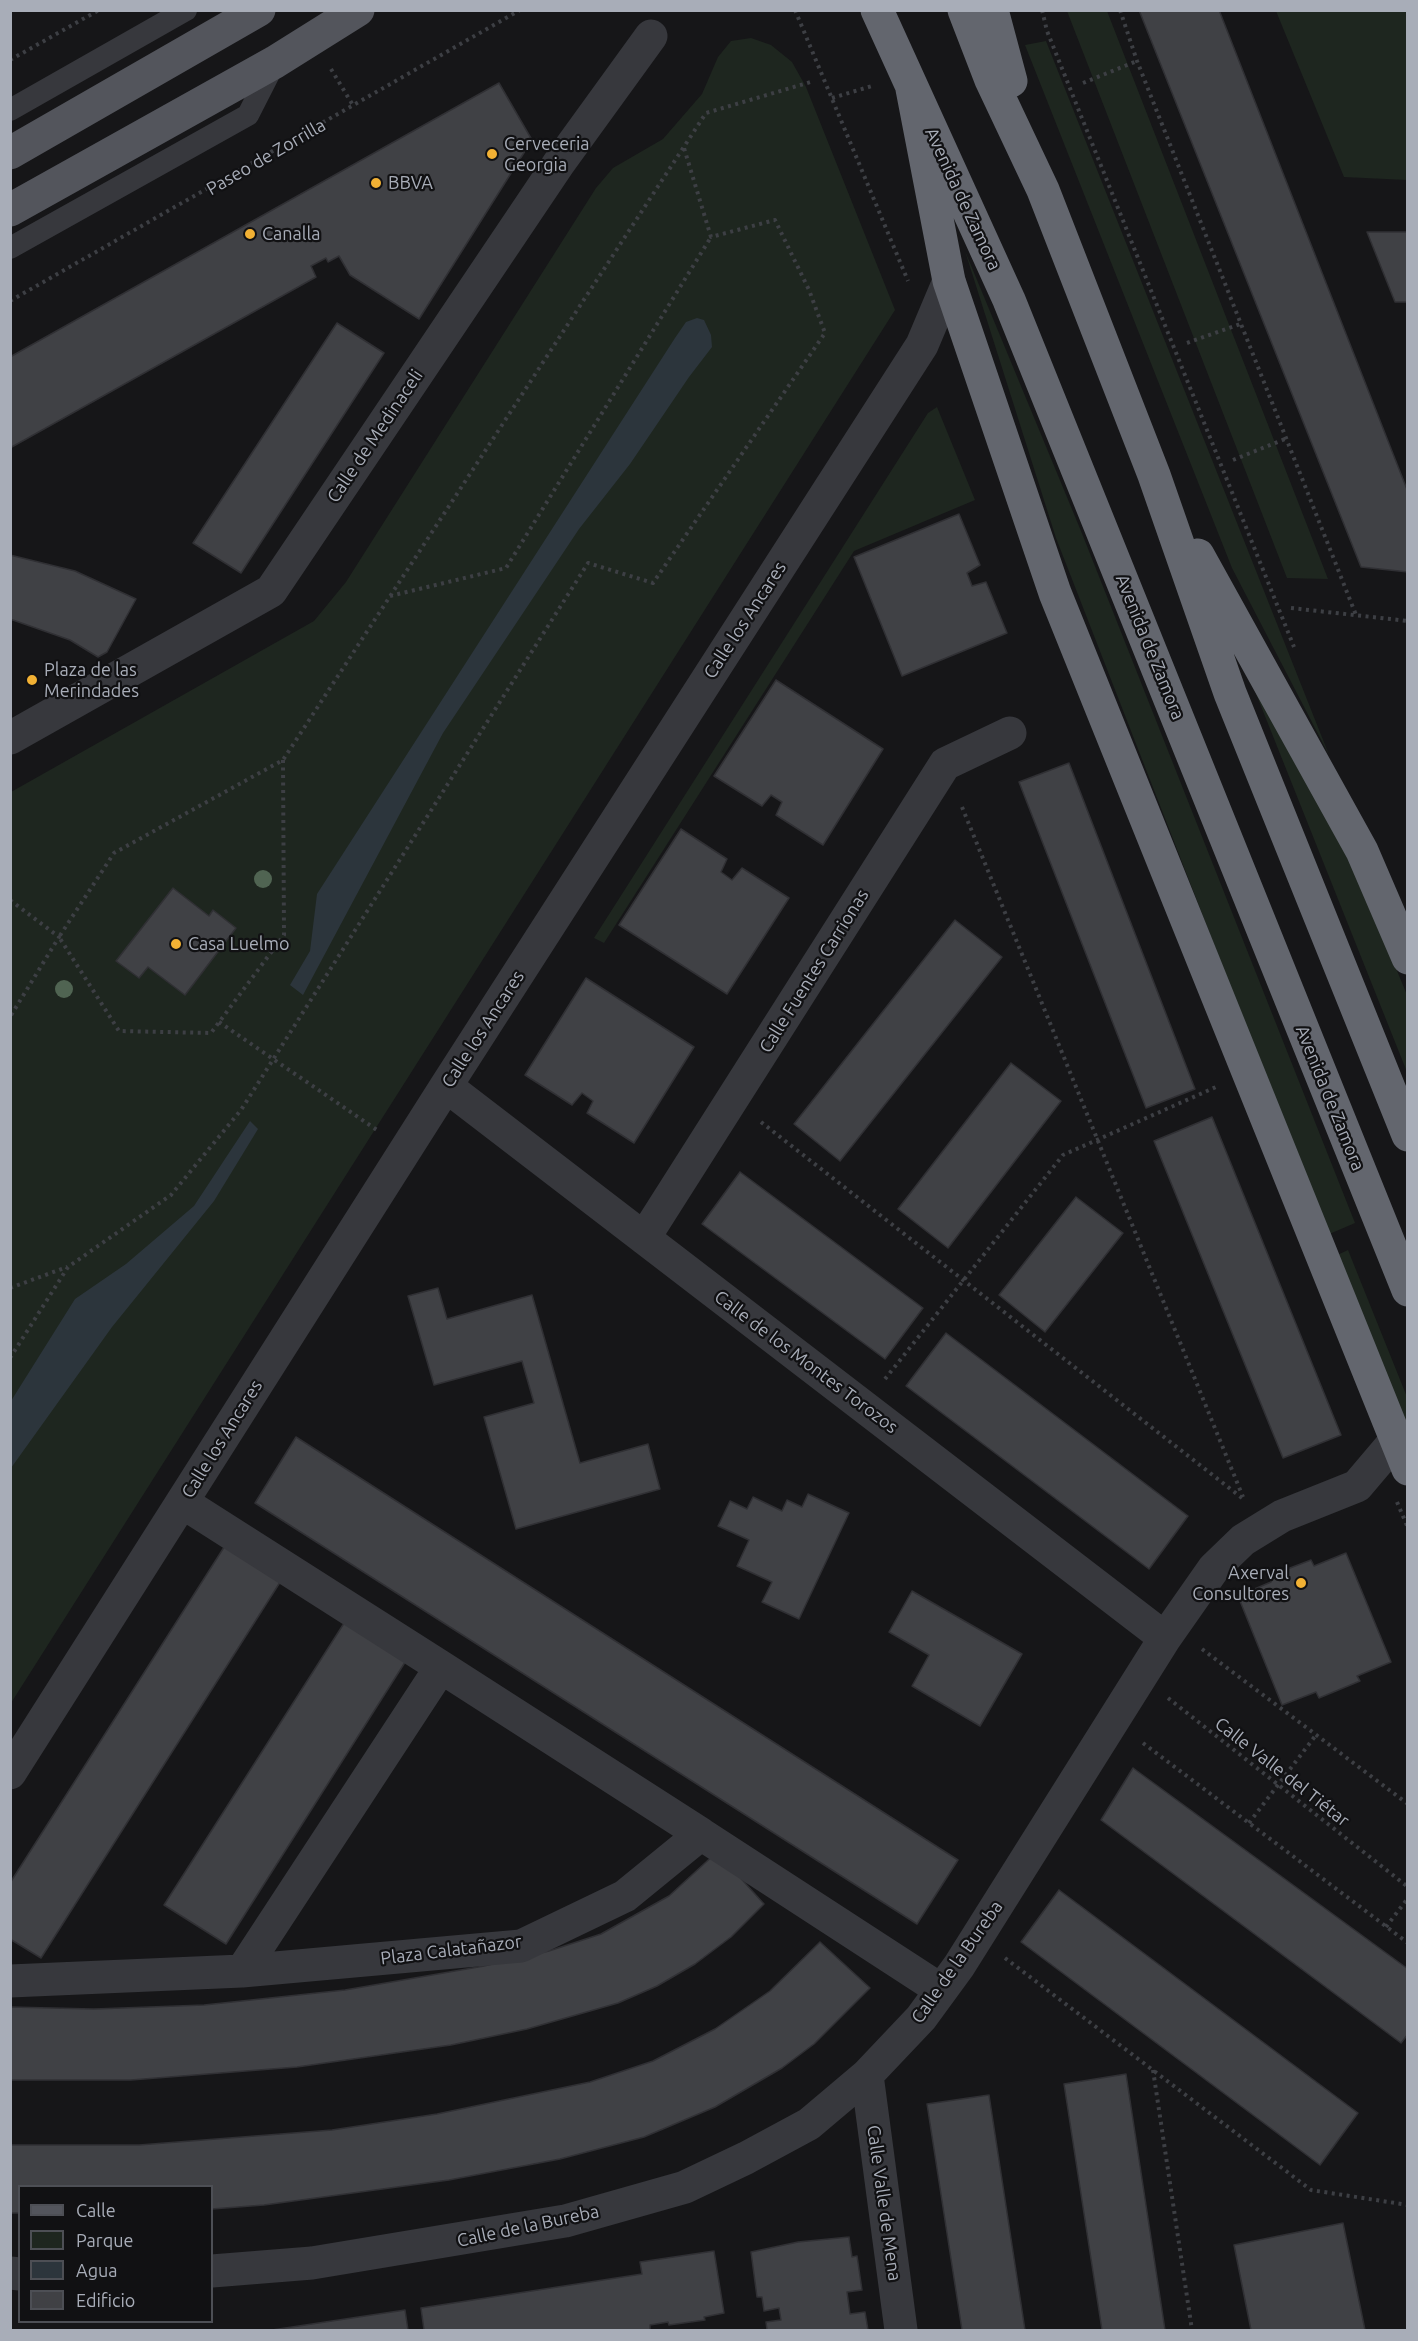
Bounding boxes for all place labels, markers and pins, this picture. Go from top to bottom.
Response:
place label: Cerveceria Georgia [504,133,590,176]
marker: Cerveceria Georgia [485,147,499,161]
place label: BBVA [388,172,433,194]
marker: BBVA [369,176,383,190]
place label: Canalla [262,223,321,245]
marker: Canalla [243,227,257,241]
place label: Plaza de las Merindades [44,659,139,702]
marker: Plaza de las Merindades [25,673,39,687]
place label: Casa Luelmo [188,933,290,955]
marker: Casa Luelmo [169,937,183,951]
place label: Axerval Consultores [1192,1562,1289,1604]
marker: Axerval Consultores [1294,1576,1308,1590]

